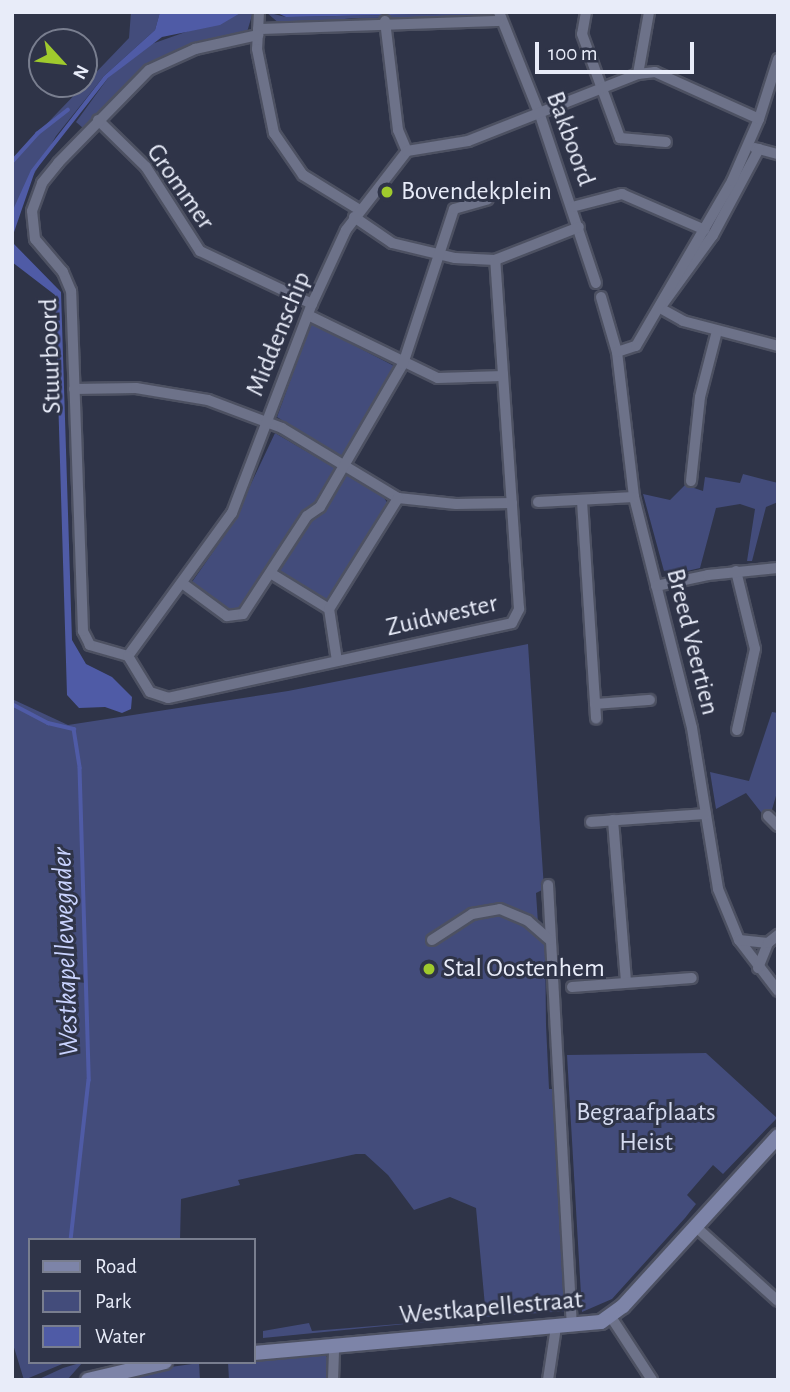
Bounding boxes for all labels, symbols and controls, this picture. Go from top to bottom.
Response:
north arrow [28,28,98,98]
scale bar [538,28,697,72]
text: 100 m [548,43,598,64]
text: N [69,62,92,82]
street label: Bakboord [539,87,601,191]
street label: Grommer [139,138,221,236]
place label: Bovendekplein [401,176,552,208]
marker: Bovendekplein [379,184,395,200]
street label: Middenschip [240,267,318,401]
street label: Stuurboord [33,298,69,414]
street label: Breed Veertien [659,566,725,718]
street label: Zuidwester [383,588,501,644]
water label: Westkapellewegader [46,847,86,1057]
place label: Stal Oostenhem [443,953,605,985]
marker: Stal Oostenhem [421,961,437,977]
park label: Begraafplaats Heist [576,1097,716,1158]
legend [28,1238,256,1364]
text: Road [95,1256,137,1277]
street label: Westkapellestraat [398,1284,584,1332]
text: Park [95,1291,131,1312]
text: Water [95,1326,145,1347]

